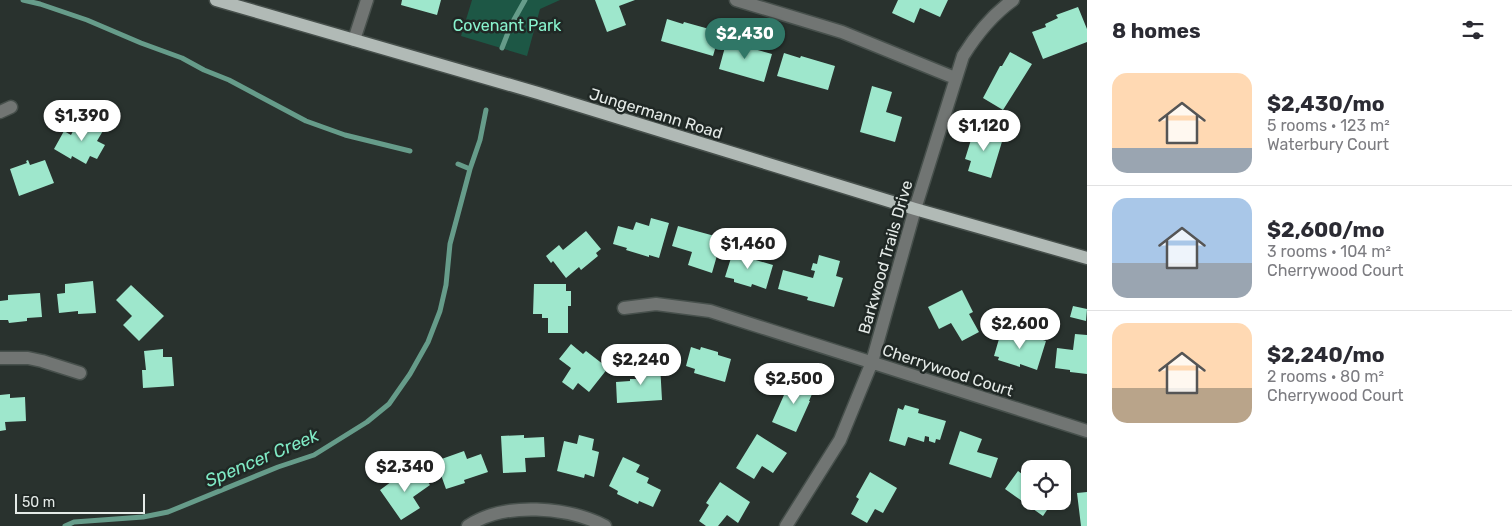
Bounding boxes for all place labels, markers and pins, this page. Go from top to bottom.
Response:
pin: $2,430 [704,18,786,60]
pin: $1,390 [41,100,123,142]
pin: $1,120 [943,110,1025,152]
pin: $1,460 [707,228,789,270]
pin: $2,600 [979,308,1061,350]
pin: $2,240 [600,344,682,386]
pin: $2,500 [753,362,835,405]
pin: $2,340 [364,450,446,493]

